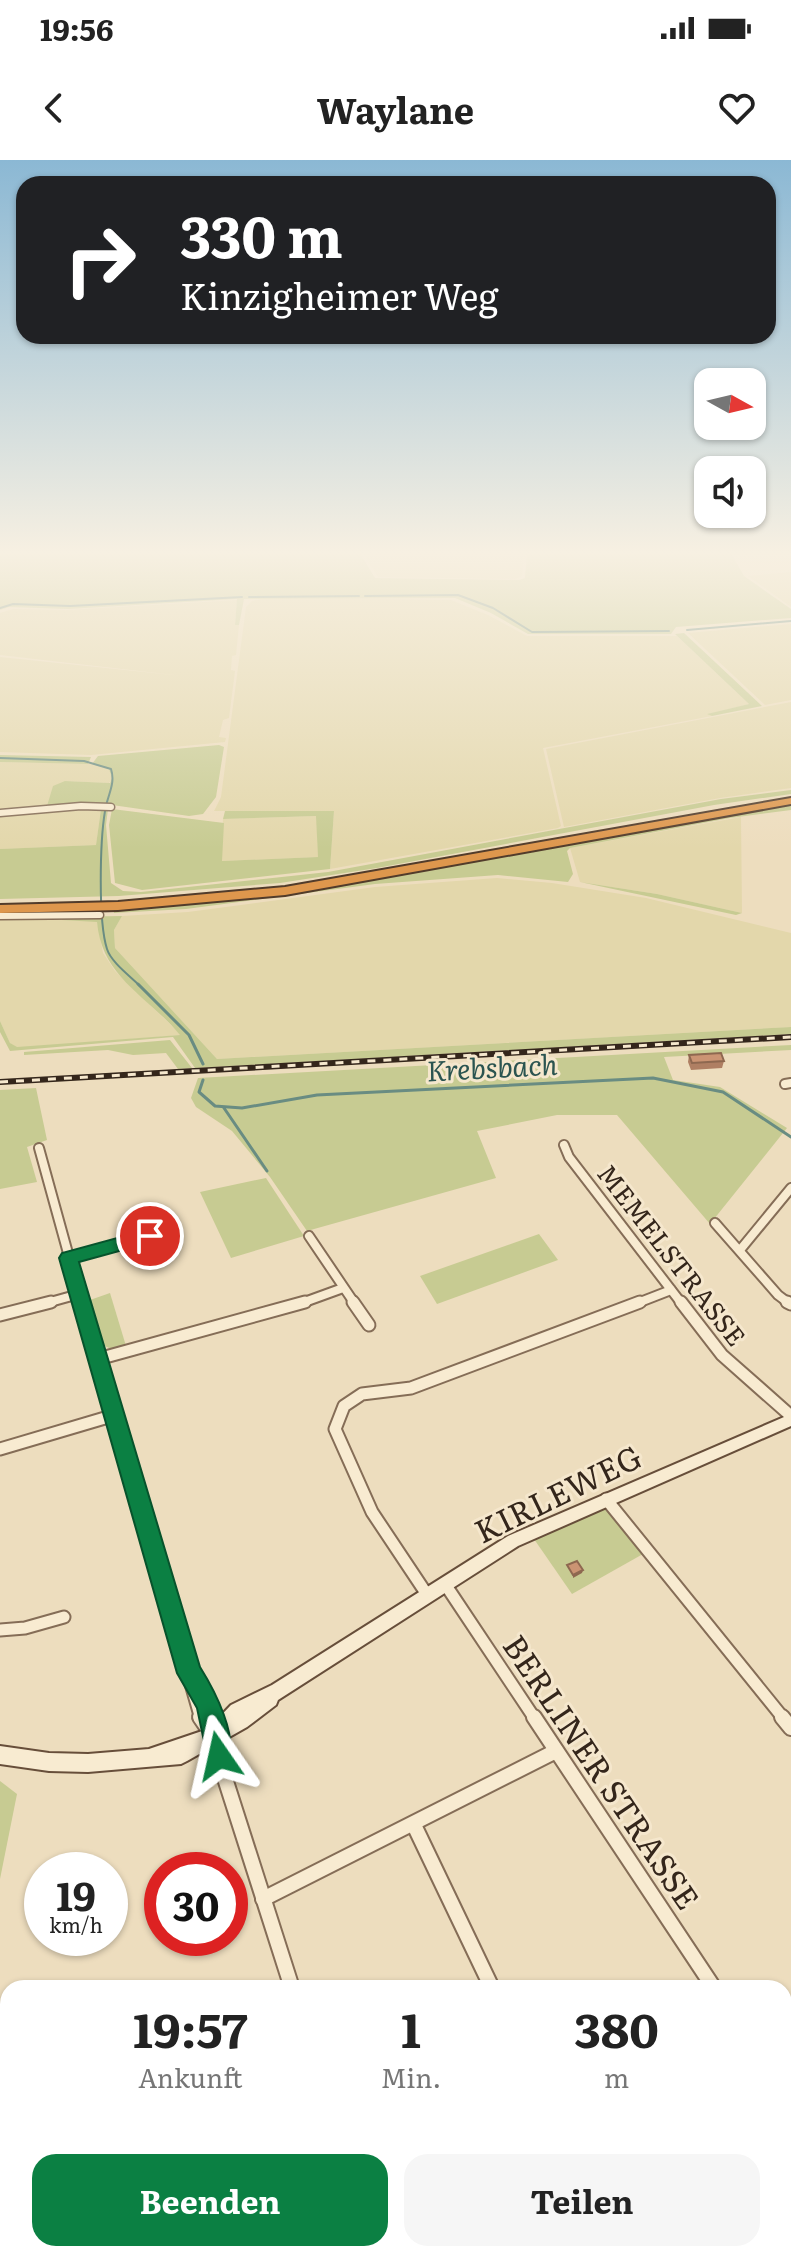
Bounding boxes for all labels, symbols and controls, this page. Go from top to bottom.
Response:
text: 19:56 [40,6,113,50]
text: Waylane [317,82,474,135]
icon: back [32,86,76,130]
icon: heart [715,86,759,130]
text: 330 m [180,192,343,275]
icon: right [48,208,152,312]
text: Kinzigheimer Weg [180,268,499,321]
north arrow [694,368,766,440]
map controls [694,368,766,528]
button: sound [694,456,766,528]
water label: Krebsbach [426,1042,559,1090]
street label: MEMELSTRASSE [589,1155,757,1353]
pin [116,1202,184,1270]
icon: arrive [128,1214,172,1258]
street label: KIRLEWEG [465,1431,649,1553]
street label: BERLINER STRASSE [493,1624,713,1918]
position arrow [177,1714,261,1798]
speed limit sign: 30 [144,1852,248,1956]
text: 19 [56,1864,96,1923]
text: km/h [49,1909,103,1939]
text: 19:57 [133,1992,248,2063]
text: 1 [401,1992,421,2063]
text: 380 [574,1992,659,2063]
text: Ankunft [138,2057,243,2096]
text: Min. [381,2057,441,2096]
text: m [604,2057,629,2096]
button: Beenden [32,2154,388,2246]
button: Teilen [404,2154,760,2246]

